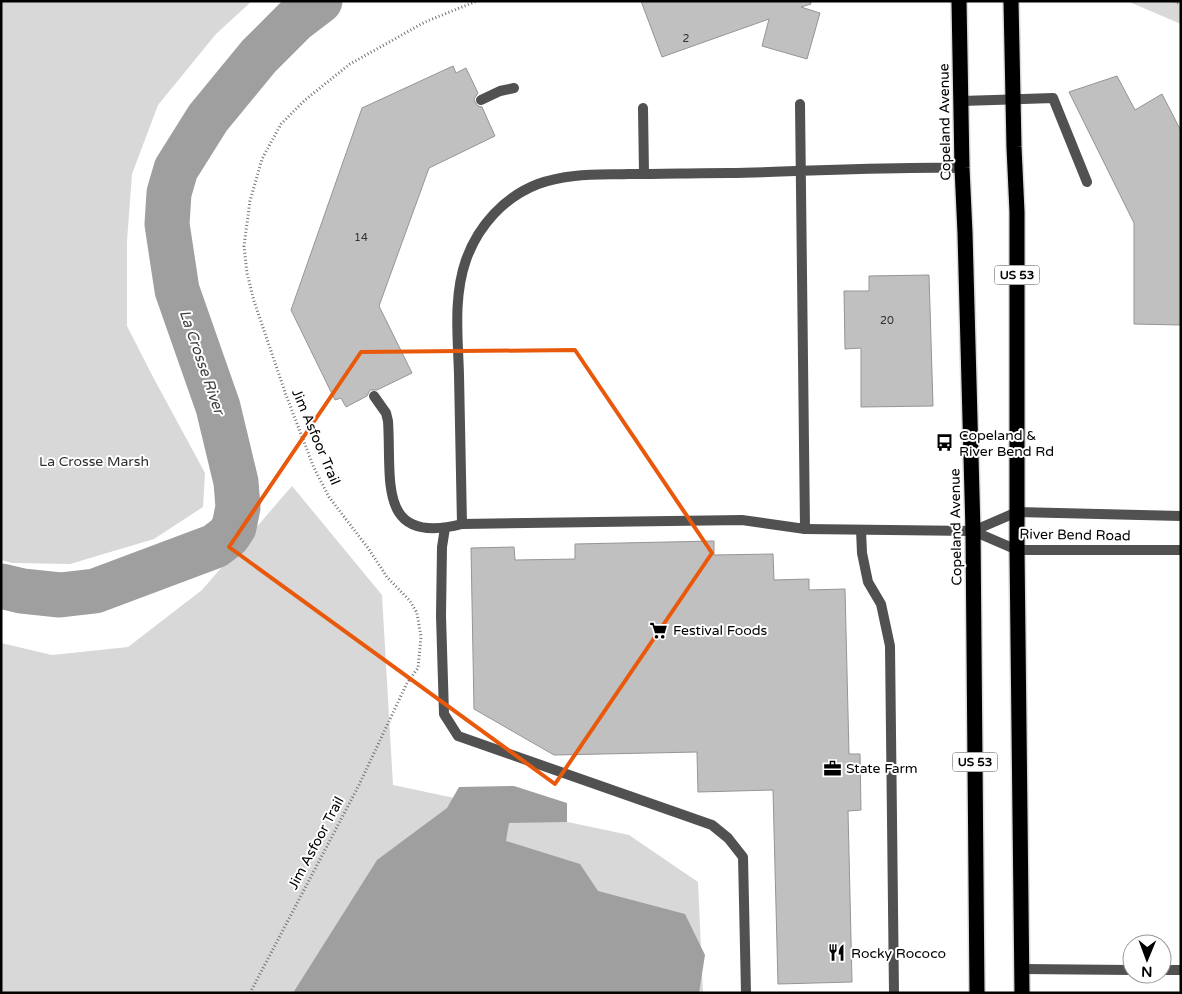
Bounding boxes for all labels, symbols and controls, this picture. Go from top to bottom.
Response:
house number: 2 [683,32,690,45]
street label: Copeland Avenue [935,63,955,181]
house number: 14 [354,231,368,244]
road number: US 53 [994,266,1040,284]
water label: La Crosse River [176,307,229,419]
house number: 20 [880,314,894,327]
street label: Jim Asfoor Trail [288,386,344,488]
place label: Copeland & River Bend Rd [959,427,1054,460]
bus stop icon: Copeland & River Bend Rd [935,433,955,453]
park label: La Crosse Marsh [39,453,149,470]
street label: Copeland Avenue [946,468,966,586]
street label: River Bend Road [1019,526,1131,544]
supermarket icon: Festival Foods [649,620,669,640]
place label: Festival Foods [673,622,768,639]
road number: US 53 [952,752,998,772]
office icon: State Farm [822,758,842,778]
place label: State Farm [846,760,918,777]
street label: Jim Asfoor Trail [284,794,348,892]
north arrow [1122,934,1172,984]
restaurant icon: Rocky Rococo [827,943,847,963]
place label: Rocky Rococo [851,945,946,962]
text: N [1141,963,1153,980]

